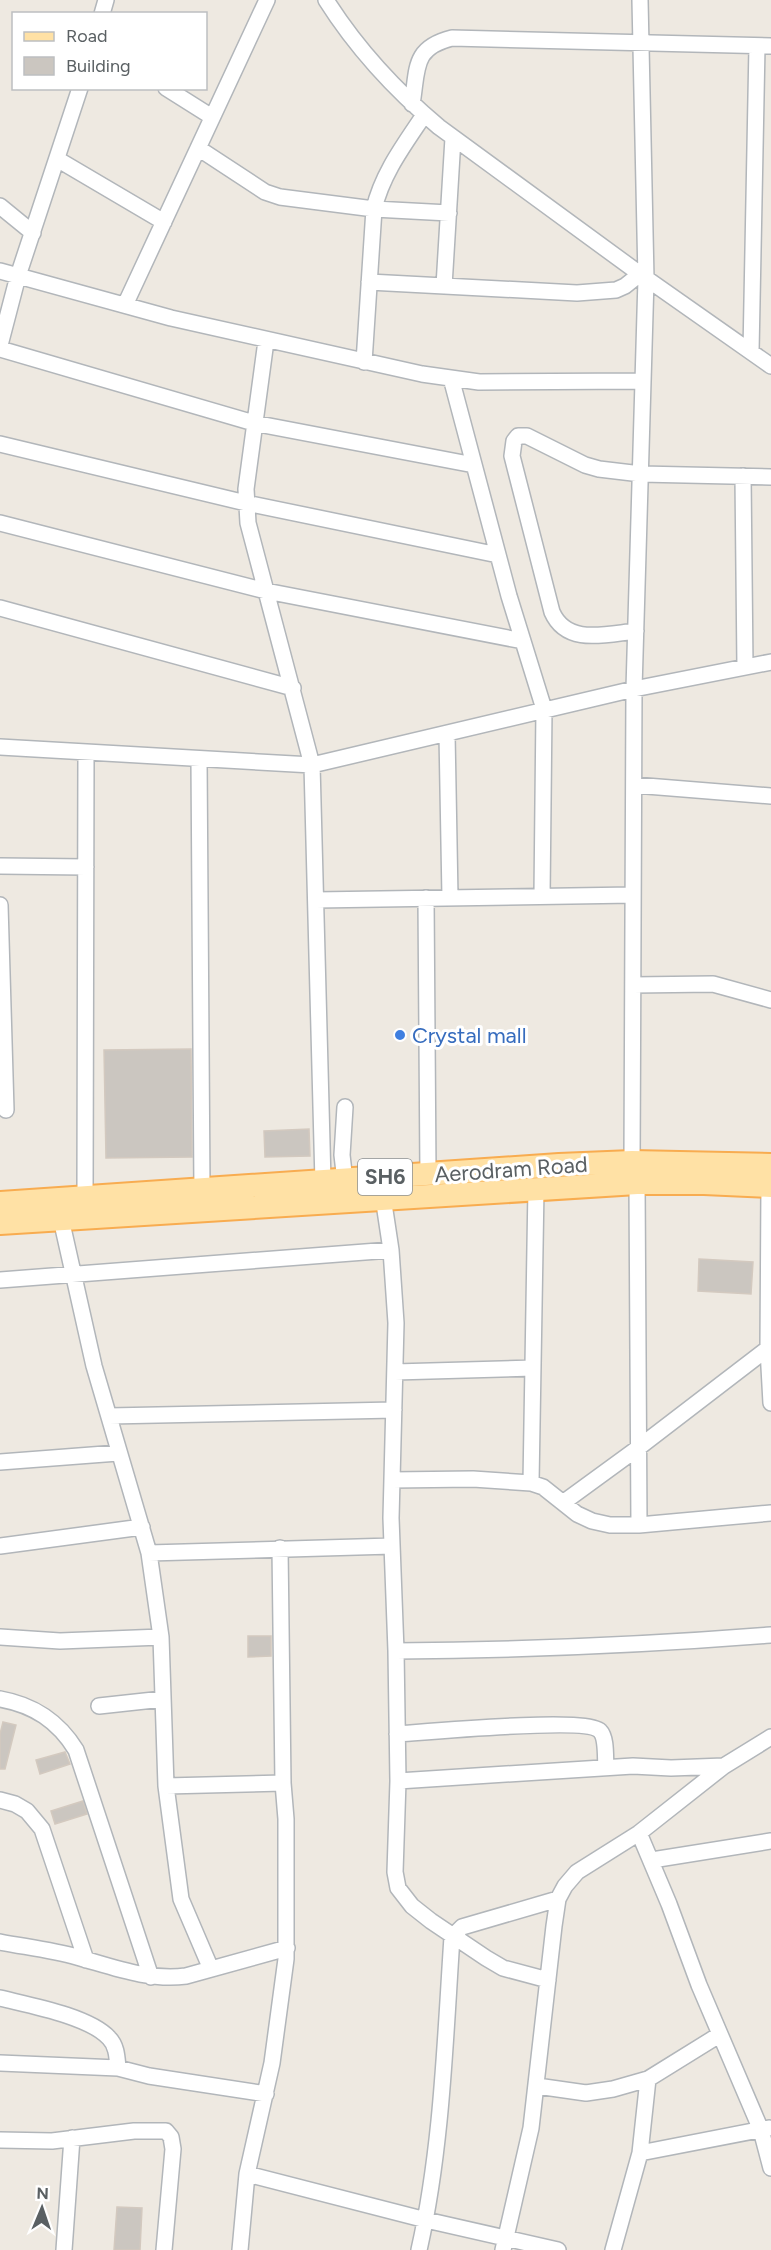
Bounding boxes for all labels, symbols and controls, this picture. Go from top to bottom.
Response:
legend [12,12,207,90]
text: Road [66,25,107,47]
text: Building [66,55,131,77]
place label: Crystal mall [412,1022,527,1049]
marker: Crystal mall [393,1028,407,1042]
street label: Aerodram Road [434,1151,588,1188]
road number: SH6 [358,1159,412,1195]
north arrow [12,2178,72,2238]
text: N [36,2184,49,2203]

